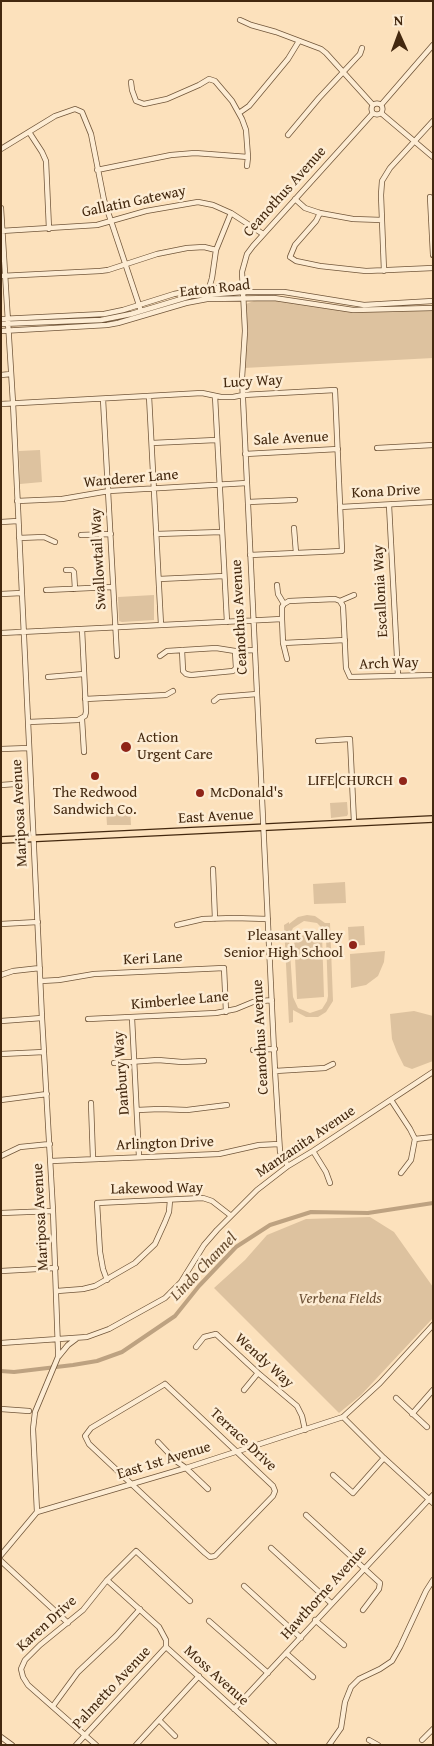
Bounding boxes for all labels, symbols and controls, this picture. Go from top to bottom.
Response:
north arrow [374,10,424,60]
text: N [393,10,403,30]
street label: Ceanothus Avenue [240,143,330,241]
street label: Gallatin Gateway [80,182,188,222]
street label: Eaton Road [179,276,251,302]
street label: Lucy Way [223,371,283,393]
street label: Sale Avenue [253,428,329,450]
street label: Wanderer Lane [83,466,179,492]
street label: Kona Drive [351,481,421,503]
street label: Swallowtail Way [87,508,111,610]
street label: Escallonia Way [370,544,392,638]
street label: Ceanothus Avenue [228,559,252,675]
street label: Arch Way [359,654,419,674]
place label: Action Urgent Care [137,729,213,764]
marker: Action Urgent Care [119,740,133,754]
street label: Mariposa Avenue [8,759,32,867]
marker: The Redwood Sandwich Co. [89,770,101,782]
place label: LIFE|CHURCH [308,772,393,790]
marker: LIFE|CHURCH [397,775,409,787]
place label: The Redwood Sandwich Co. [53,784,137,819]
place label: McDonald's [210,784,283,802]
marker: McDonald's [194,787,206,799]
street label: East Avenue [178,806,254,828]
place label: Pleasant Valley Senior High School [224,927,343,962]
marker: Pleasant Valley Senior High School [347,939,359,951]
street label: Keri Lane [123,948,183,970]
street label: Ceanothus Avenue [249,979,273,1095]
street label: Kimberlee Lane [131,988,229,1014]
street label: Danbury Way [110,1030,134,1116]
street label: Manzanita Avenue [253,1102,359,1182]
street label: Arlington Drive [116,1133,214,1155]
street label: Mariposa Avenue [29,1163,53,1271]
street label: Lakewood Way [111,1179,203,1199]
water label: Lindo Channel [167,1229,241,1305]
park label: Verbena Fields [298,1290,382,1308]
street label: Wendy Way [231,1330,297,1392]
street label: Terrace Drive [206,1404,280,1476]
street label: East 1st Avenue [115,1438,213,1484]
street label: Hawthorne Avenue [277,1542,371,1644]
street label: Karen Drive [13,1592,81,1656]
street label: Moss Avenue [180,1642,252,1710]
street label: Palmetto Avenue [69,1643,155,1733]

